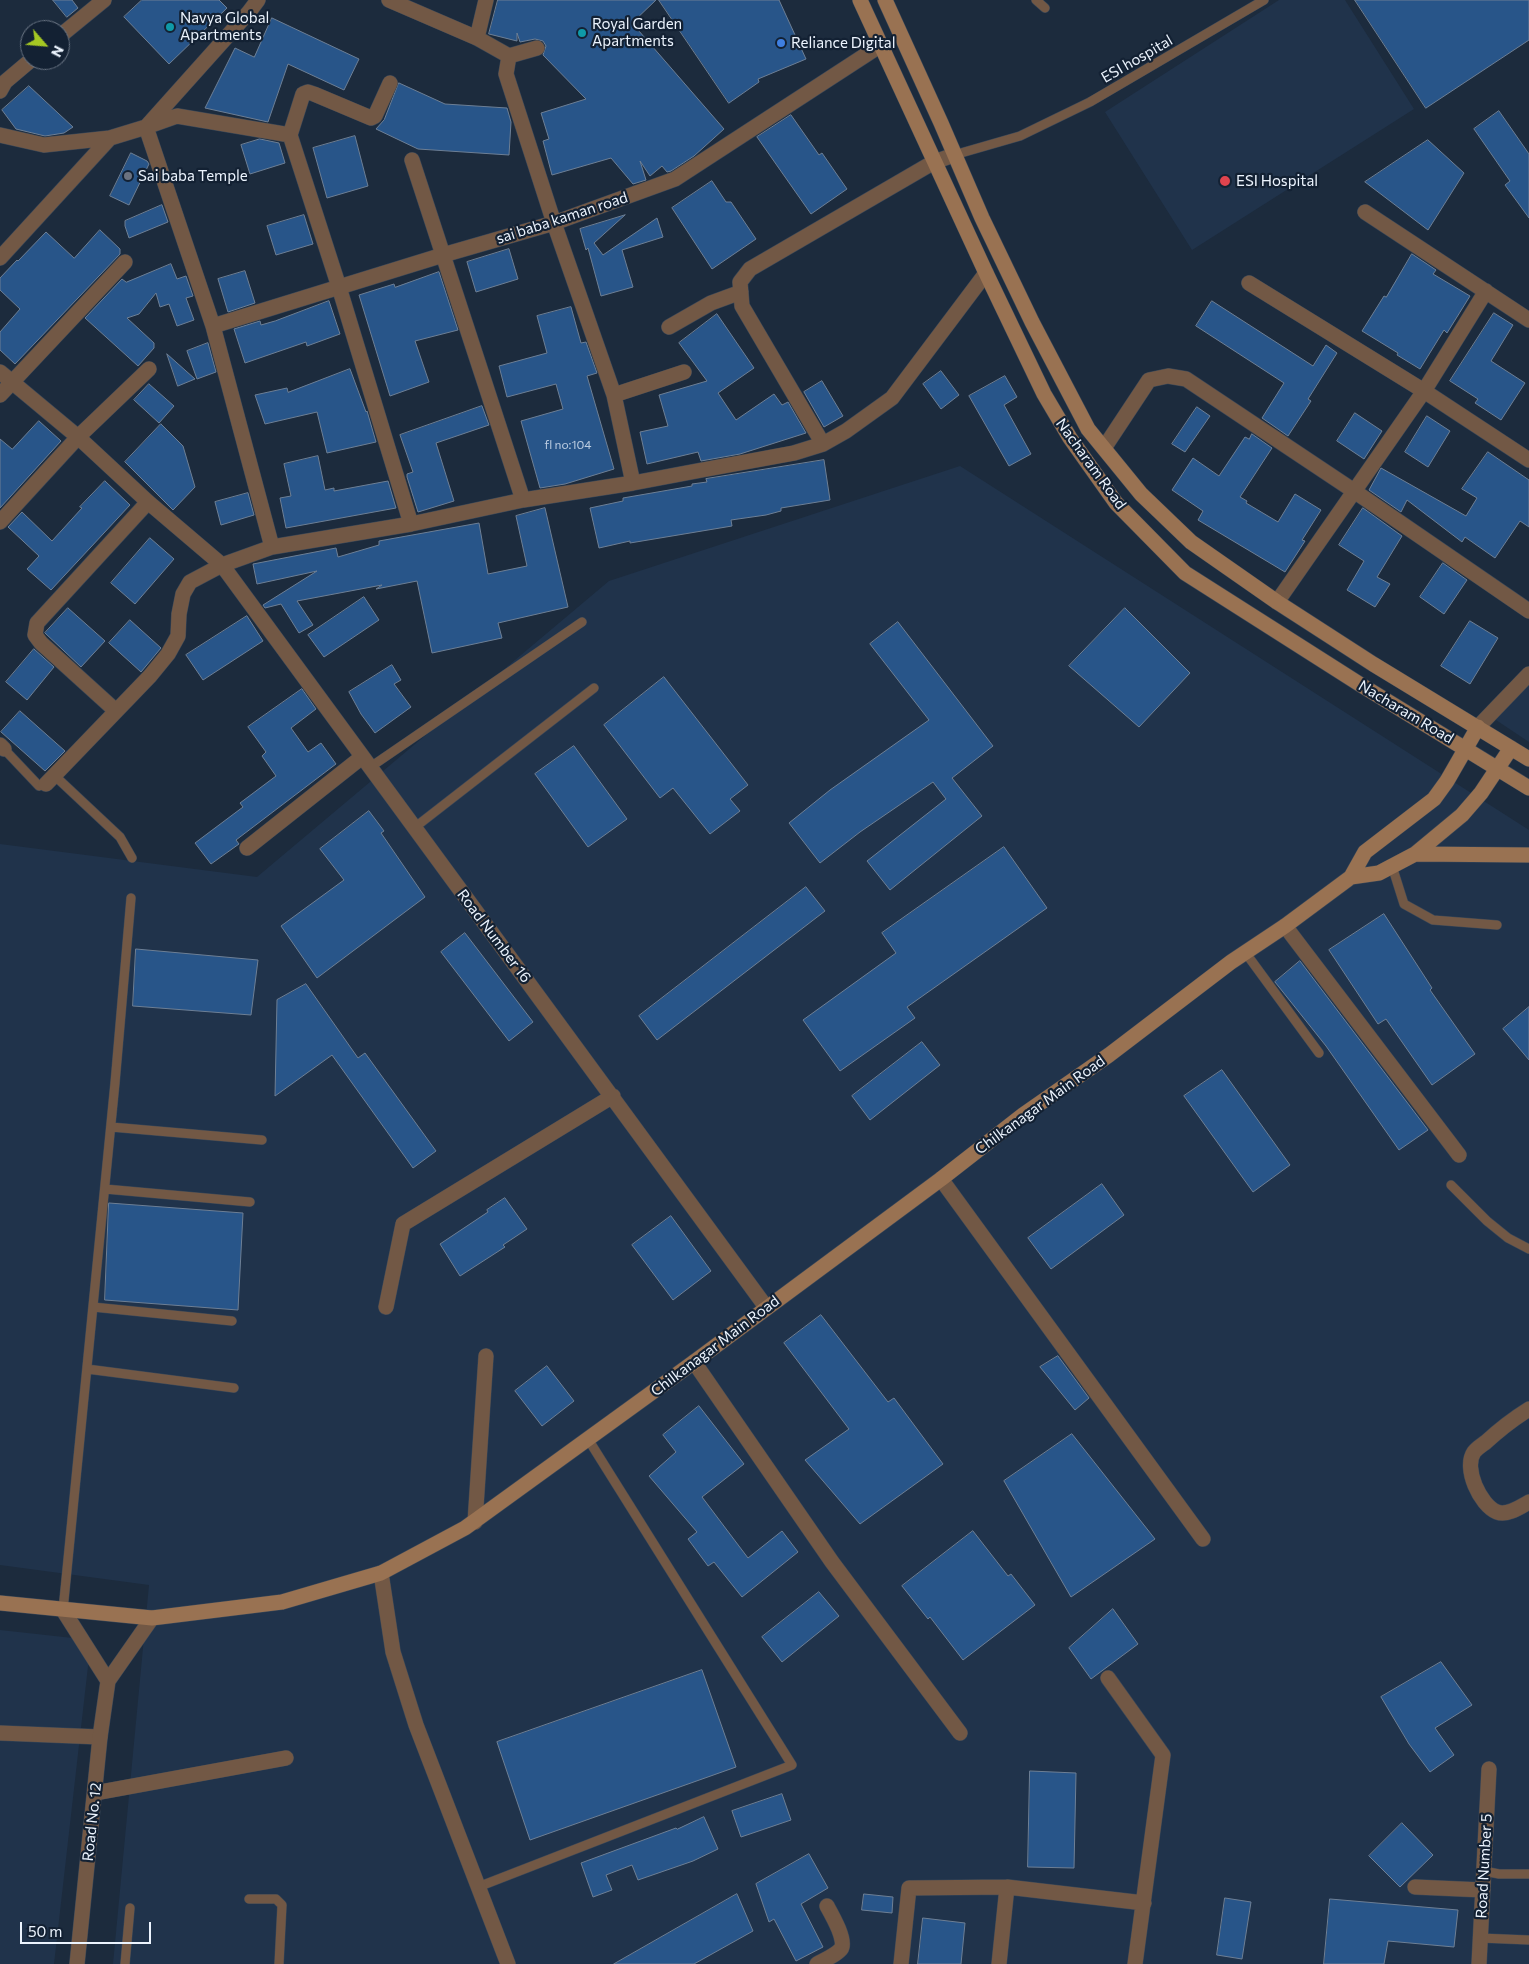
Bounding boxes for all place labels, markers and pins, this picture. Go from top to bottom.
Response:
place label: Navya Global Apartments [180,9,269,44]
place label: Royal Garden Apartments [592,15,682,50]
marker: Navya Global Apartments [164,21,176,33]
marker: Royal Garden Apartments [576,27,588,39]
place label: Reliance Digital [791,34,895,52]
marker: Reliance Digital [775,37,787,49]
place label: Sai baba Temple [138,167,248,185]
marker: Sai baba Temple [122,170,134,182]
place label: ESI Hospital [1236,172,1318,190]
marker: ESI Hospital [1218,174,1232,188]

